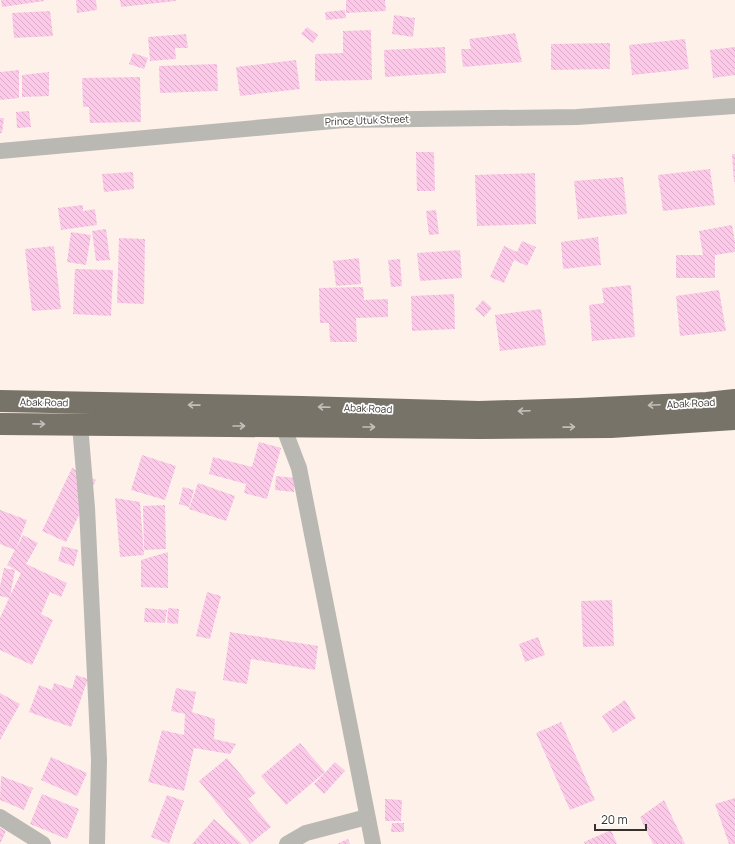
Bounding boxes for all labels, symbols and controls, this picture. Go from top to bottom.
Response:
street label: Prince Utuk Street [325,112,409,128]
street label: Abak Road [20,395,68,409]
street label: Abak Road [666,395,716,411]
street label: Abak Road [344,400,393,416]
one-way arrow [188,401,201,409]
one-way arrow [648,402,661,409]
one-way arrow [318,403,331,411]
one-way arrow [518,407,531,415]
one-way arrow [32,421,45,428]
one-way arrow [232,422,245,430]
one-way arrow [362,423,375,431]
one-way arrow [562,423,575,431]
scale bar [595,806,646,832]
text: 20 m [601,811,628,828]

